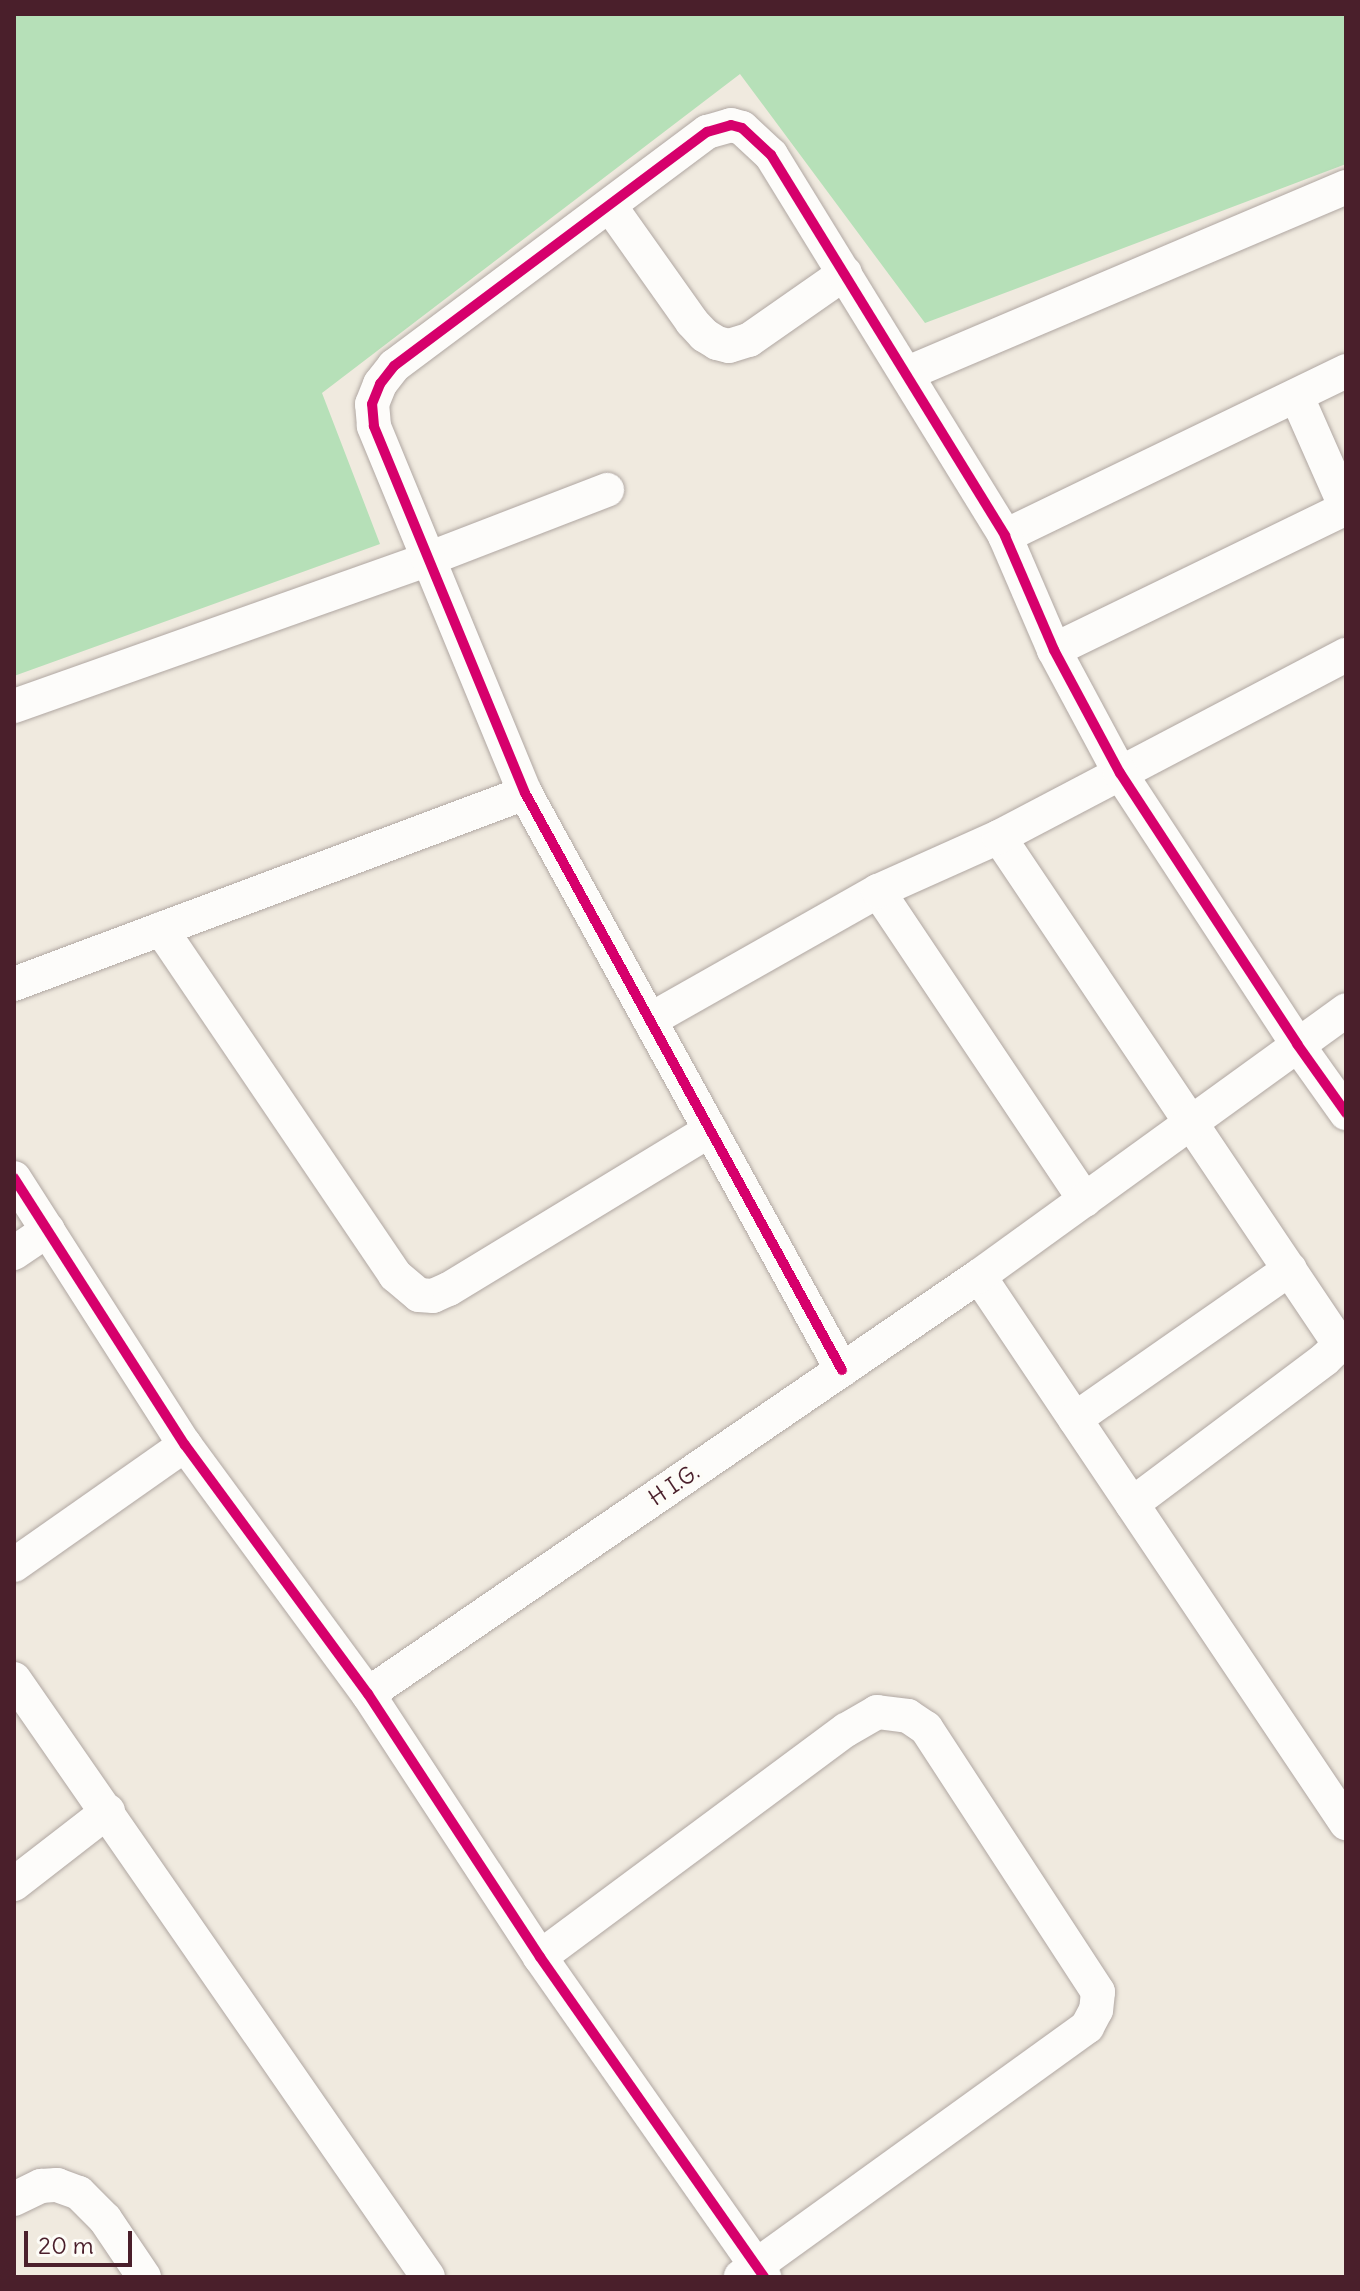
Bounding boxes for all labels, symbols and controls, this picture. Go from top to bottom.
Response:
street label: H I.G. [644,1459,704,1511]
scale bar [28,2215,136,2265]
text: 20 m [38,2230,94,2260]

